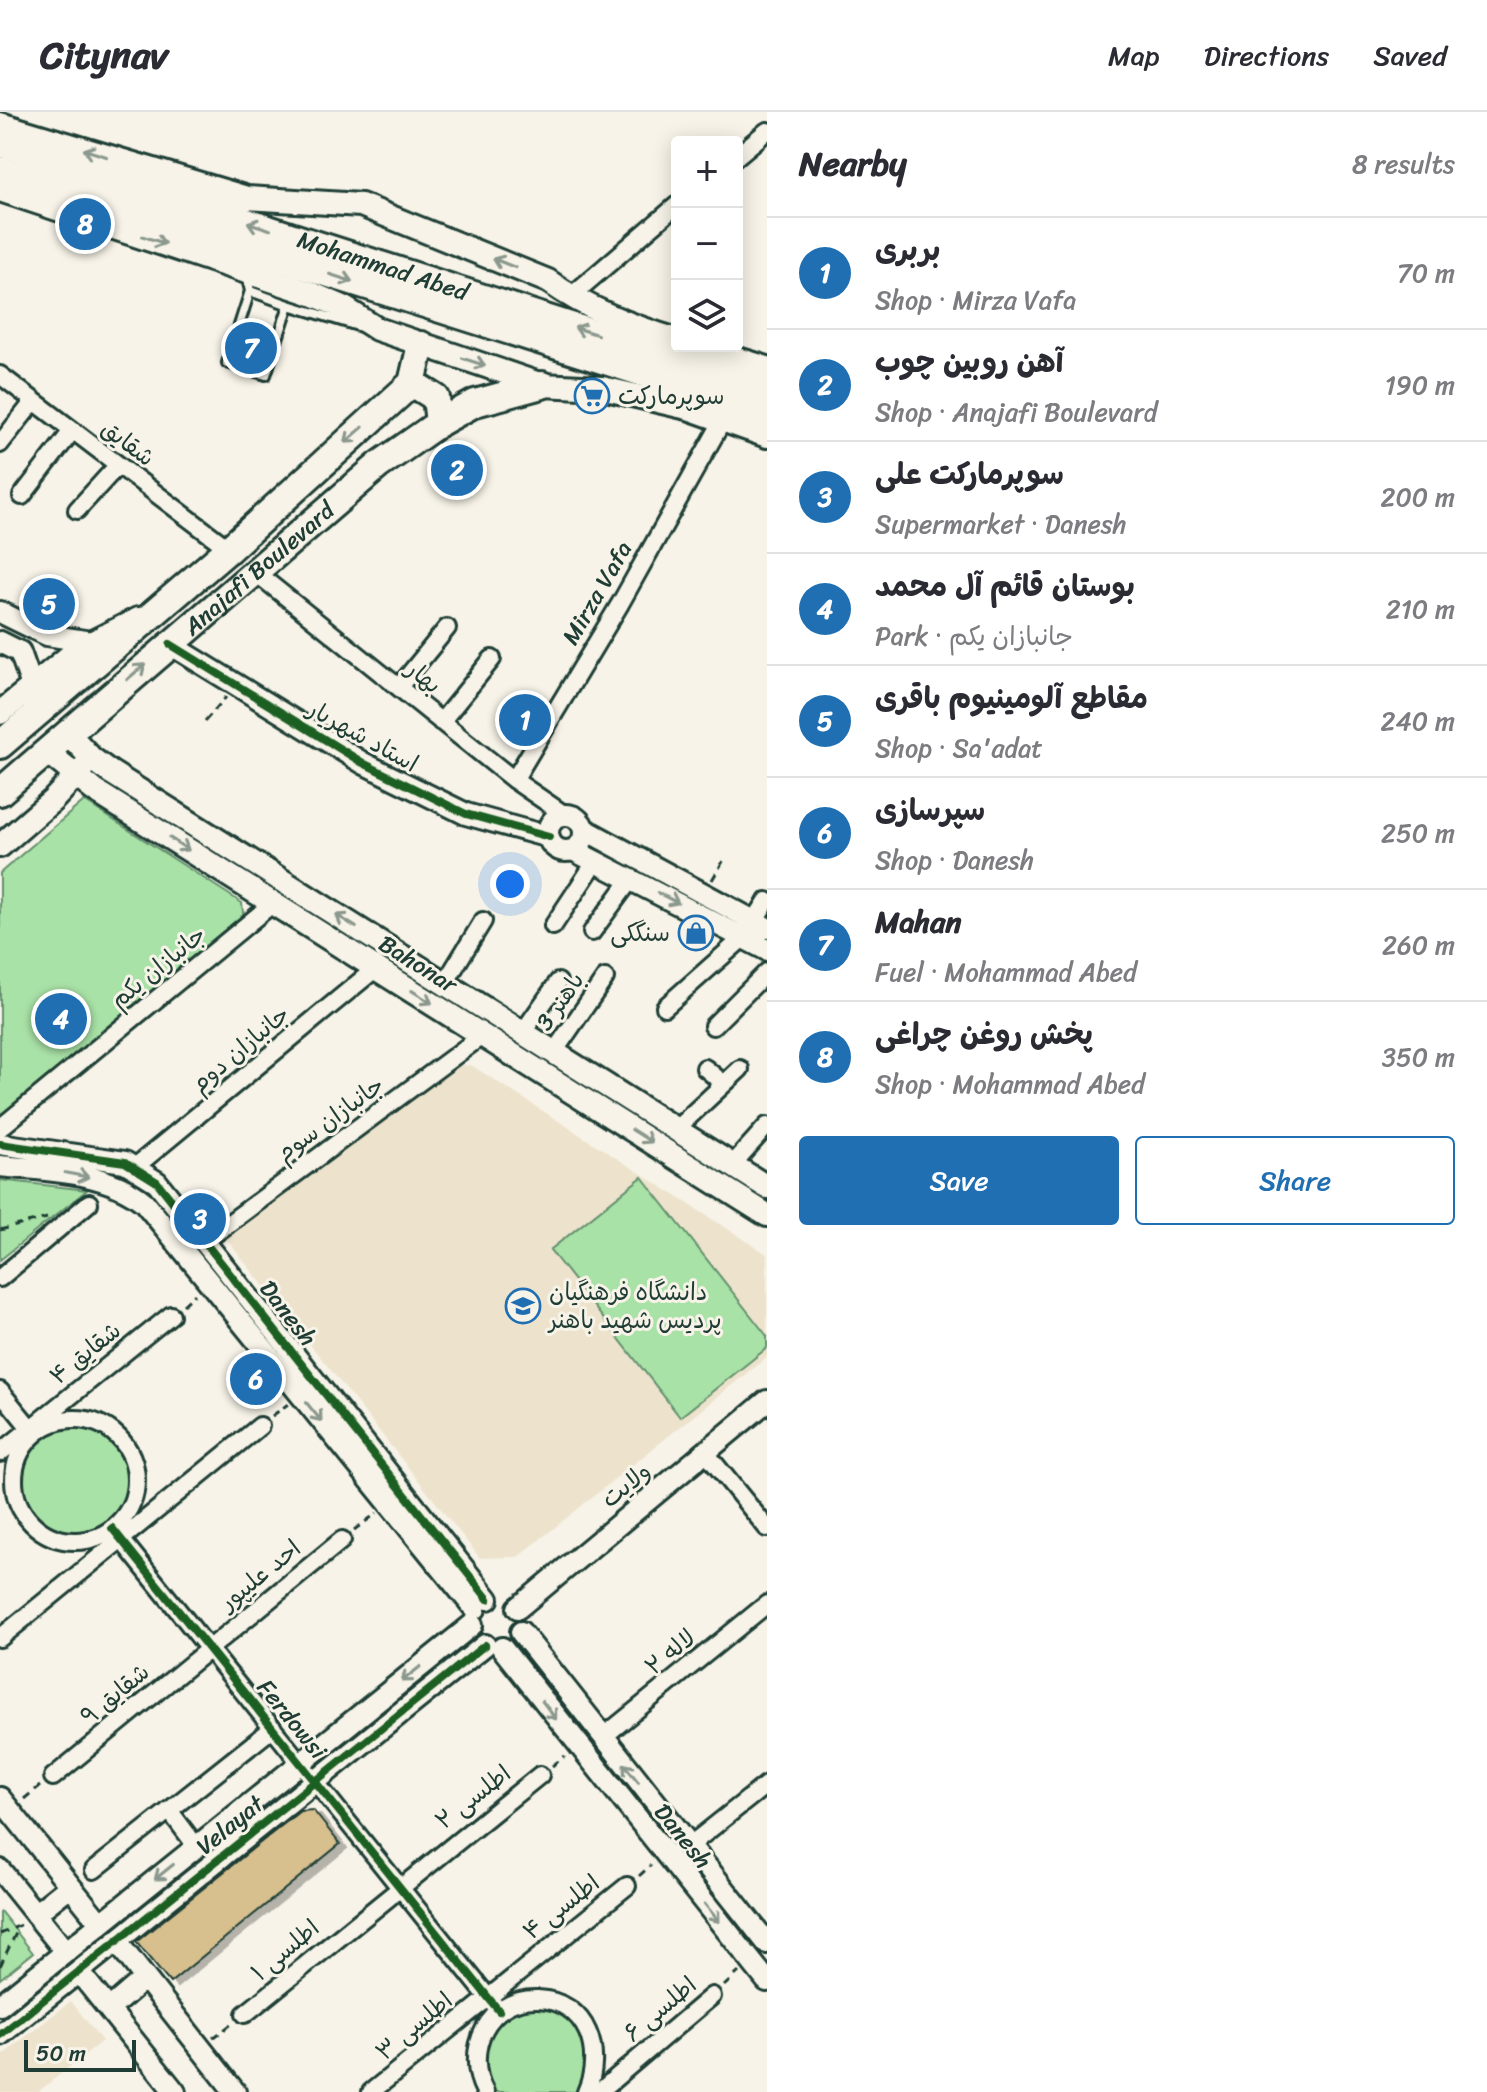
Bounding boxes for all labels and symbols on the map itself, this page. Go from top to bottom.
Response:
one-way arrow [82,144,107,159]
pin: 8 [59,194,111,254]
one-way arrow [246,218,272,233]
street label: Mohammad Abed [292,219,475,313]
one-way arrow [141,234,166,249]
one-way arrow [492,255,517,269]
one-way arrow [328,271,354,286]
pin: 7 [225,318,277,378]
one-way arrow [574,323,599,338]
one-way arrow [462,356,487,371]
place label: سوپرمارکت [618,375,724,417]
supermarket icon: سوپرمارکت [573,377,611,415]
street label: شقایق [92,408,164,478]
one-way arrow [344,425,364,443]
pin: 2 [431,440,483,500]
street label: Anajafi Boulevard [173,489,346,647]
street label: Mirza Vafa [550,533,644,653]
pin: 5 [23,574,75,634]
street label: بهار [395,648,451,705]
one-way arrow [126,663,146,681]
street label: استاد شهریار [298,687,426,784]
pin: 1 [499,690,551,750]
one-way arrow [167,836,190,852]
your location [490,864,530,904]
one-way arrow [655,891,679,907]
one-way arrow [335,912,358,928]
place label: سنگکی [610,912,670,954]
shop icon: سنگکی [677,914,715,952]
street label: جانبازان یکم [100,915,216,1019]
street label: Bahonar [370,923,467,1005]
street label: باهنر 3 [524,963,596,1039]
pin: 4 [35,989,87,1049]
one-way arrow [410,990,433,1006]
street label: جانبازان دوم [181,994,299,1104]
street label: جانبازان سوم [267,1065,393,1173]
one-way arrow [630,1129,653,1145]
one-way arrow [64,1168,90,1183]
pin: 3 [174,1189,226,1249]
street label: Danesh [248,1270,328,1356]
place label: دانشگاه فرهنگیان پردیس شهید باهنر [547,1271,722,1341]
school or university icon: دانشگاه فرهنگیان پردیس شهید باهنر [504,1287,542,1325]
street label: شقایق ۴ [39,1310,131,1396]
pin: 6 [230,1349,282,1409]
one-way arrow [305,1401,323,1422]
street label: ولایت [591,1451,661,1519]
street label: احد علیپور [208,1528,311,1623]
street label: لاله ۲ [635,1618,705,1686]
street label: شقایق ۹ [71,1652,159,1736]
one-way arrow [401,1665,422,1683]
street label: Ferdowsi [246,1669,338,1769]
one-way arrow [541,1699,558,1720]
street label: اطلسی ۲ [425,1753,521,1841]
one-way arrow [622,1763,640,1784]
street label: Velayat [187,1783,274,1866]
street label: Danesh [643,1794,723,1878]
one-way arrow [154,1863,175,1880]
street label: اطلسی ۴ [513,1863,609,1951]
one-way arrow [703,1902,721,1923]
street label: اطلسی ۱ [241,1908,329,1992]
street label: اطلسی ۶ [614,1965,706,2053]
street label: اطلسی ۳ [366,1981,462,2071]
scale bar [24,2036,136,2072]

